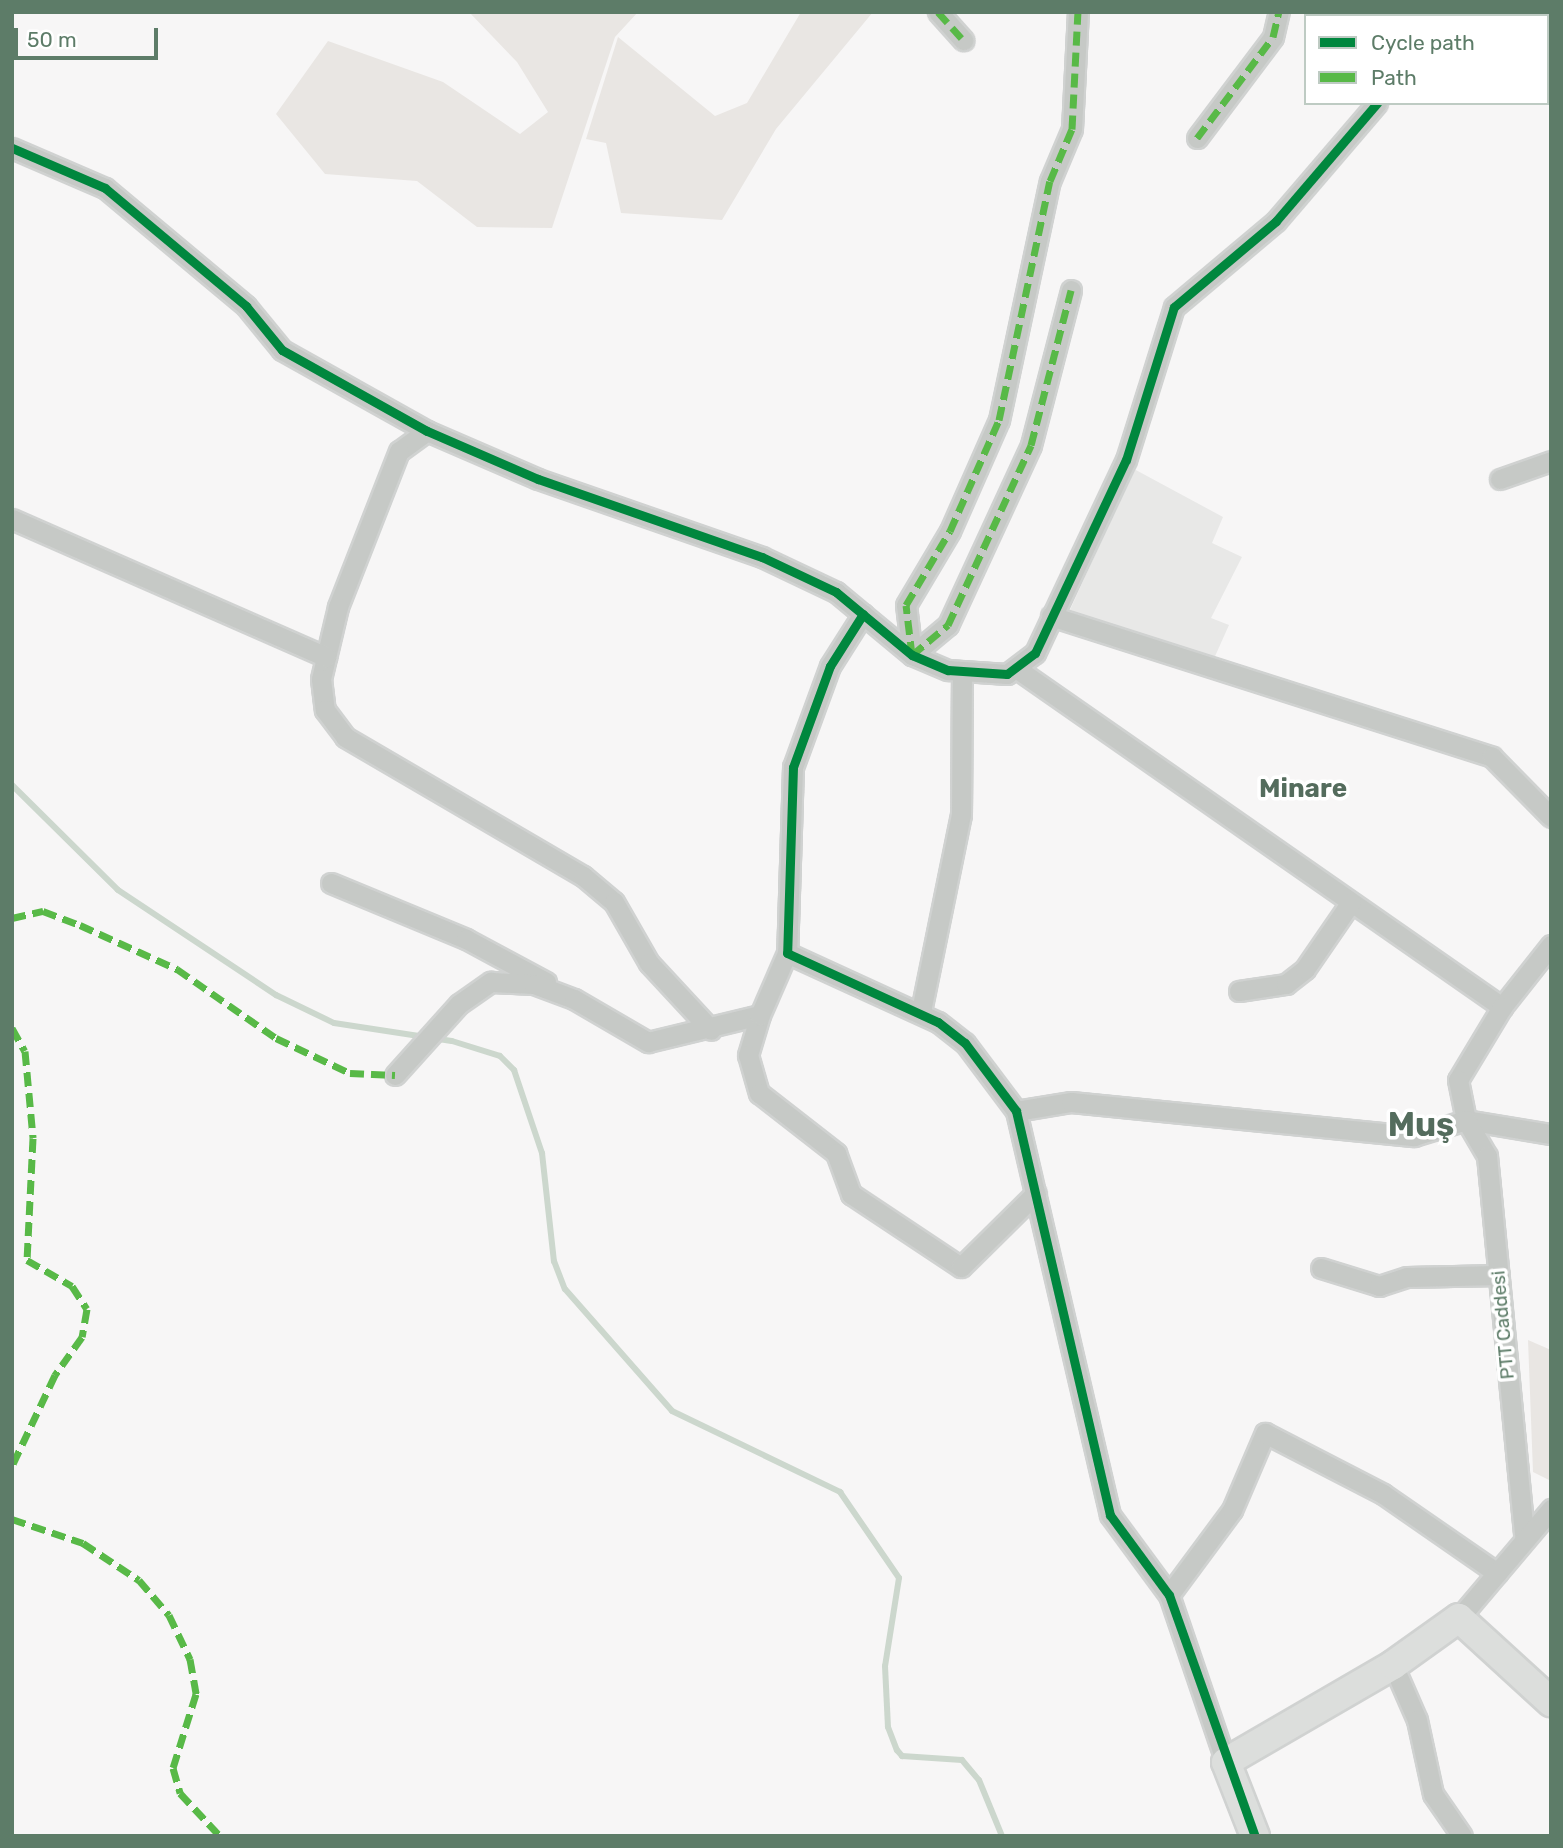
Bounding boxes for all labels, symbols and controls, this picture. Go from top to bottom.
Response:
scale bar [18,14,161,58]
legend [1304,14,1549,105]
text: 50 m [27,27,77,52]
text: Cycle path [1371,30,1475,55]
text: Path [1371,65,1417,90]
district label: Minare [1259,773,1347,805]
district label: Muş [1388,1105,1454,1145]
street label: PTT Caddesi [1487,1269,1519,1381]

